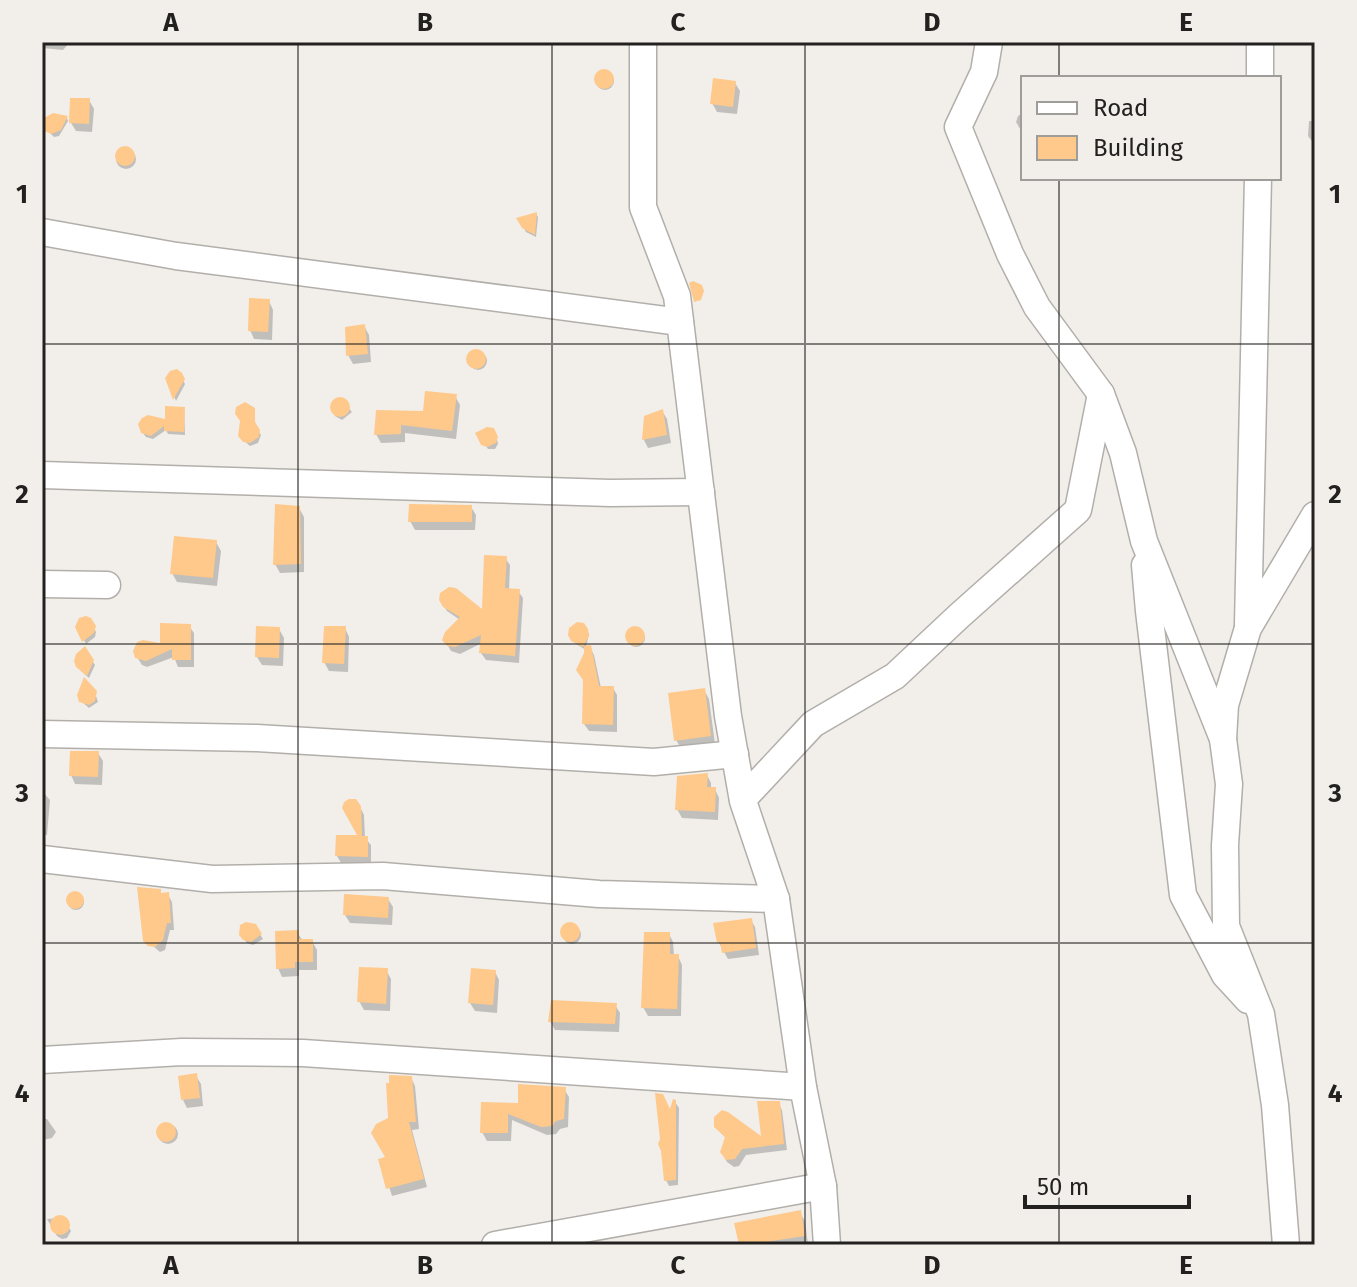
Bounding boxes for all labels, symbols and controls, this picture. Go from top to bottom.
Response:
text: A [162,7,179,38]
text: B [417,7,433,38]
text: C [671,7,686,38]
text: D [924,7,941,38]
text: E [1179,7,1193,38]
legend [1021,76,1281,180]
text: Road [1093,94,1148,122]
text: Building [1093,134,1183,162]
text: 1 [16,179,28,210]
text: 1 [1329,179,1341,210]
text: 2 [15,479,29,510]
text: 2 [1328,479,1342,510]
text: 3 [14,778,29,809]
text: 3 [1327,778,1342,809]
text: 4 [15,1078,30,1109]
text: 4 [1328,1078,1343,1109]
scale bar [1025,1159,1189,1209]
text: 50 m [1037,1173,1089,1201]
text: A [162,1250,179,1281]
text: B [417,1250,433,1281]
text: C [671,1250,686,1281]
text: D [924,1250,941,1281]
text: E [1179,1250,1193,1281]

